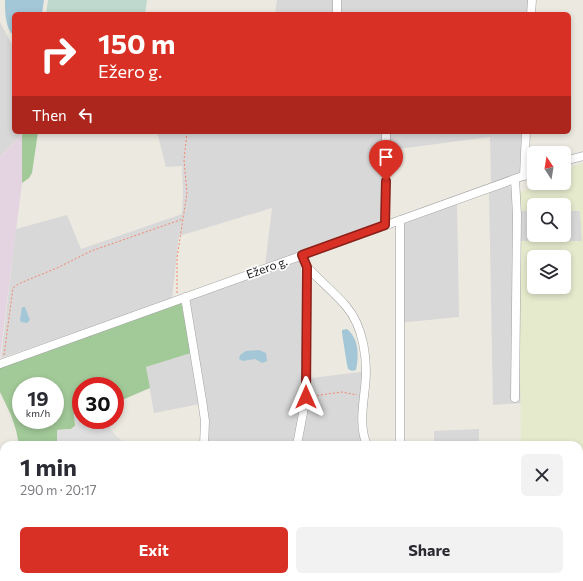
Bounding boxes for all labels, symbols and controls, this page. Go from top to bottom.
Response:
text: 150 m [98,26,175,60]
icon: right [32,28,84,80]
text: Ežero g. [98,60,162,82]
icon: left [75,104,97,126]
text: Then [32,106,67,124]
pin [369,140,403,181]
icon: arrive [375,146,397,168]
north arrow [527,146,571,190]
map controls [527,146,571,294]
button: search [527,198,571,242]
button: layers [527,250,571,294]
street label: Ežero g. [244,253,289,281]
position arrow [285,376,327,418]
speed limit sign: 30 [72,377,124,429]
text: 19 [27,386,49,410]
text: km/h [26,407,50,419]
text: 1 min [20,452,77,481]
button: close [521,454,563,496]
text: 290 m · 20:17 [20,482,97,498]
button: Exit [20,527,288,573]
button: Share [296,527,563,573]

